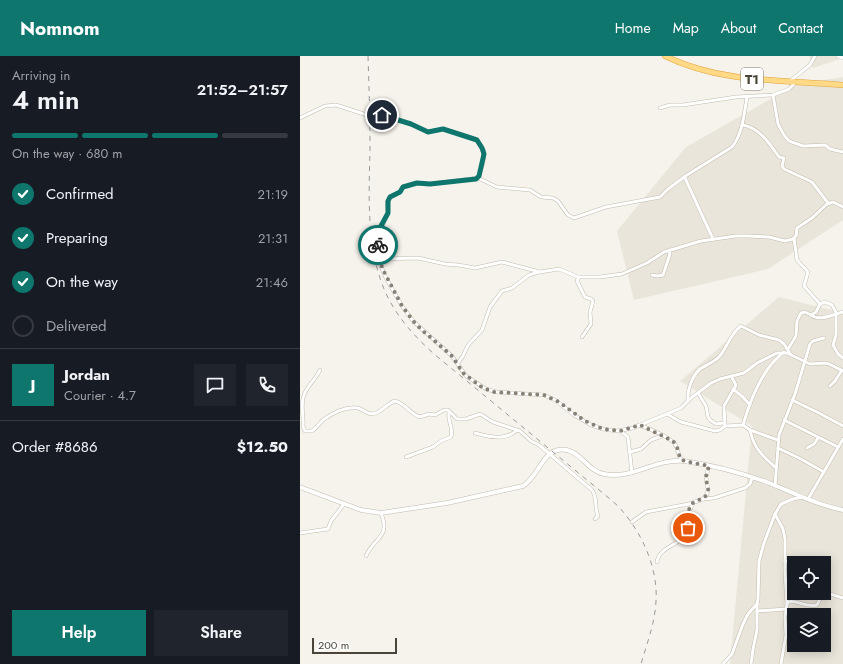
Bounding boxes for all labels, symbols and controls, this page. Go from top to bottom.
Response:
text: Nomnom [20,15,100,42]
text: Home [615,18,651,38]
text: Map [673,18,699,38]
text: About [721,18,756,38]
text: Contact [778,18,823,38]
text: Arriving in [12,66,70,85]
road number: T1 [741,68,763,90]
text: 21:52–21:57 [197,79,288,101]
text: 4 min [12,81,80,119]
pin [365,98,399,132]
icon: home [371,104,393,126]
text: On the way · 680 m [12,144,122,163]
icon: check [12,183,34,205]
text: Confirmed [46,183,114,205]
text: 21:19 [258,185,288,204]
courier [358,225,398,265]
icon: check [12,227,34,249]
text: Preparing [46,227,108,249]
text: 21:31 [258,229,288,248]
icon: bike [367,234,389,256]
icon: check [12,271,34,293]
text: On the way [46,271,118,293]
text: 21:46 [256,273,288,292]
text: Delivered [46,315,107,337]
text: Jordan [64,364,110,386]
button: chat [194,364,236,406]
button: phone [246,364,288,406]
text: J [31,374,35,396]
text: Courier · 4.7 [64,386,136,405]
text: Order #8686 [12,436,98,458]
text: $12.50 [237,436,288,458]
pin [671,511,705,545]
icon: bag [677,517,699,539]
map controls [787,556,831,652]
button: locate [787,556,831,600]
button: layers [787,608,831,652]
button: Help [12,610,146,656]
button: Share [154,610,288,656]
scale bar [312,636,397,655]
text: 200 m [318,637,349,653]

